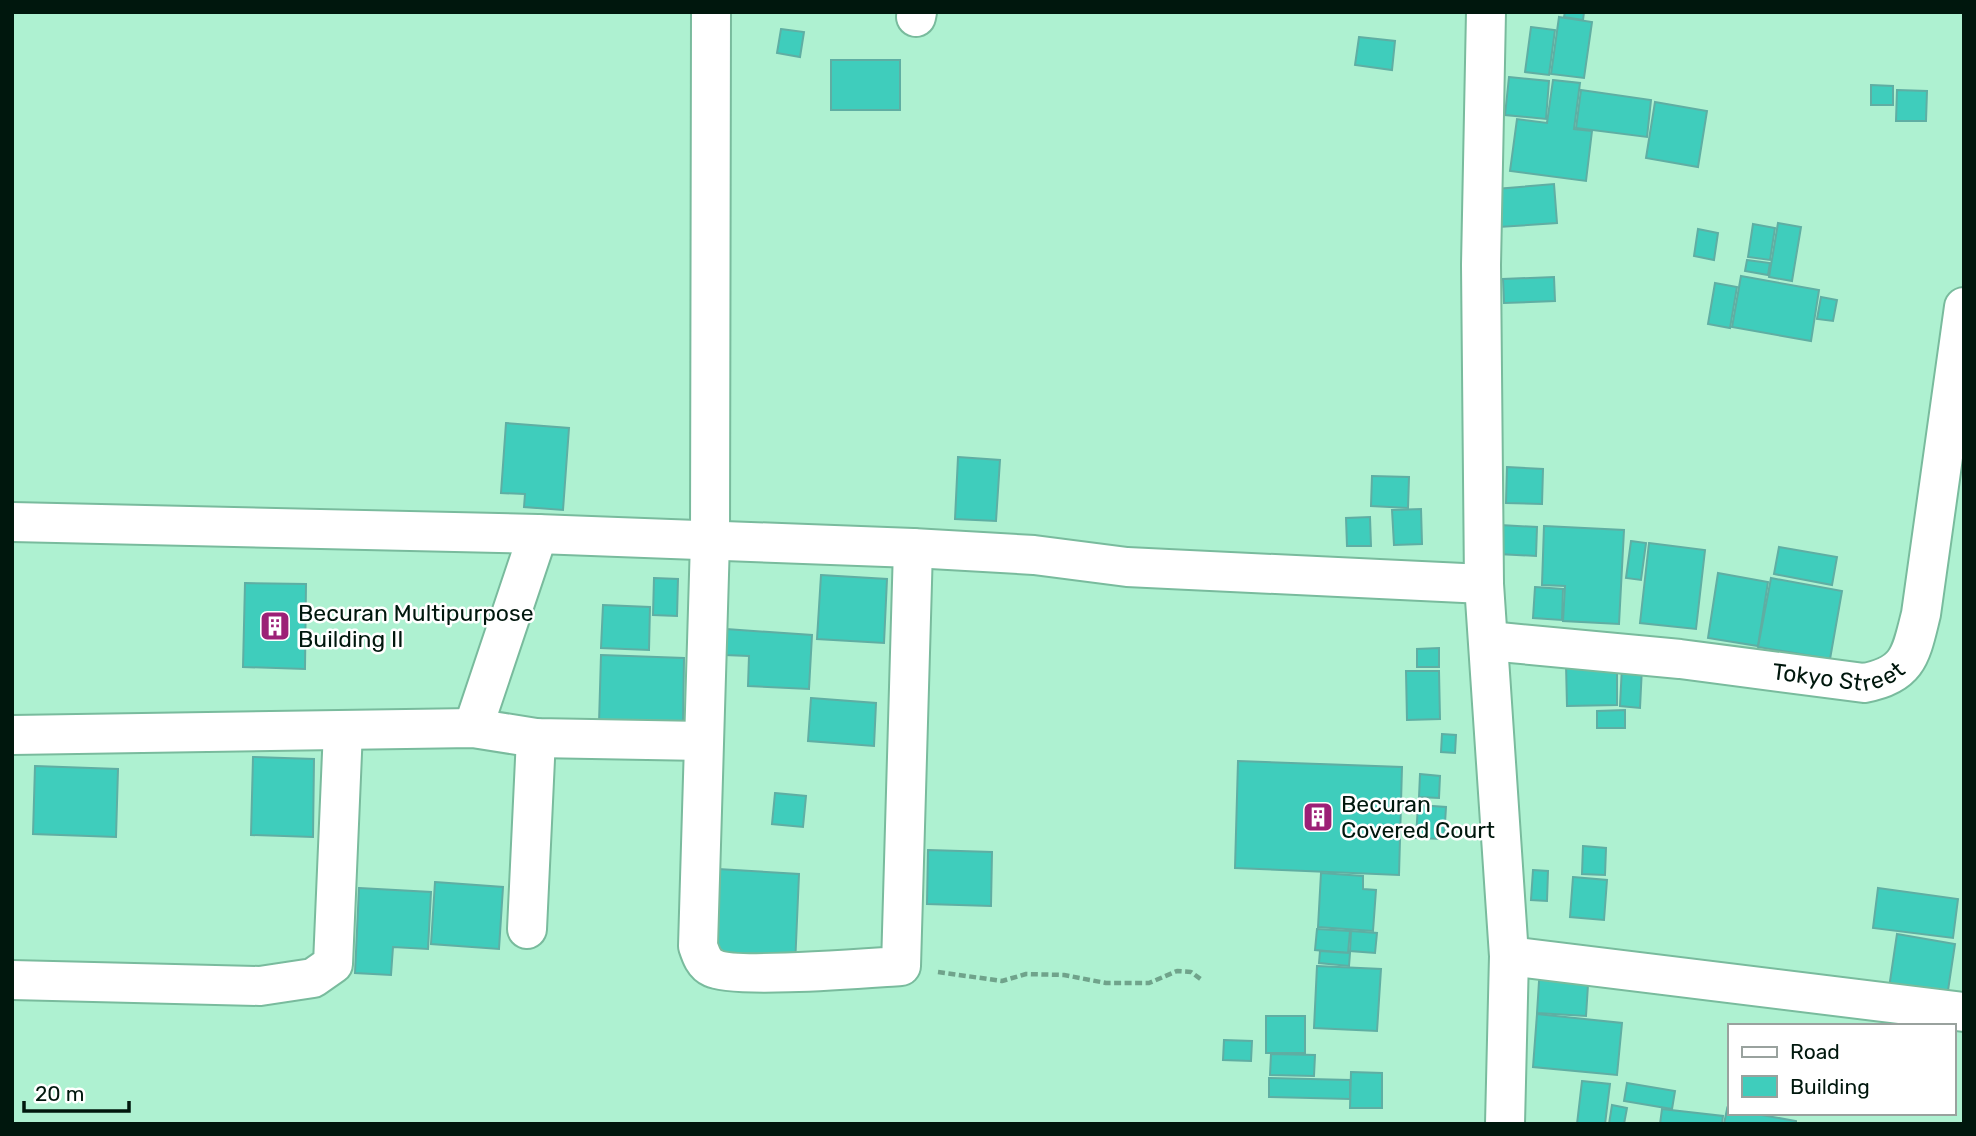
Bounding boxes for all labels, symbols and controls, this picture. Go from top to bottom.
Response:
place label: Becuran Multipurpose Building II [298,599,534,653]
building icon: Becuran Multipurpose Building II [258,609,292,643]
street label: Tokyo Street [1771,656,1911,697]
place label: Becuran Covered Court [1341,790,1495,844]
building icon: Becuran Covered Court [1301,800,1335,834]
legend [1728,1024,1955,1115]
text: Road [1790,1039,1840,1064]
scale bar [24,1070,130,1114]
text: Building [1790,1074,1870,1099]
text: 20 m [35,1081,84,1106]

